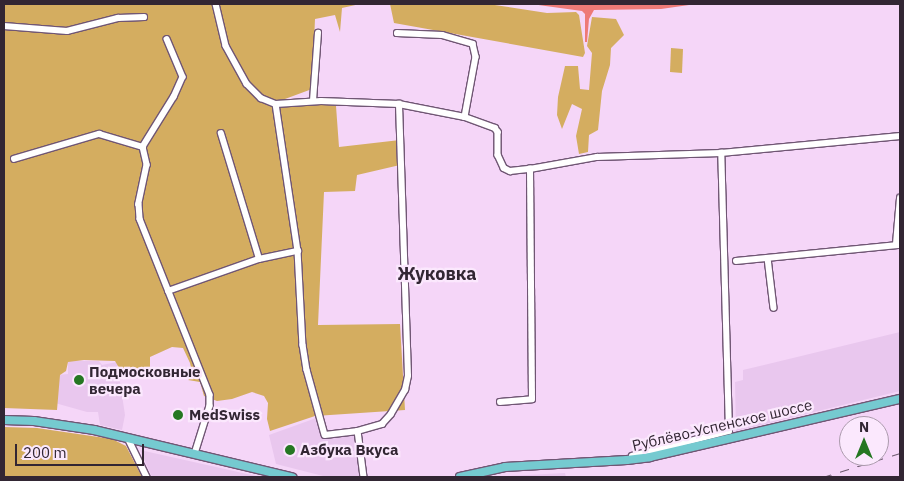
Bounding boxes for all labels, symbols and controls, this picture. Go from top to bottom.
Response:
district label: Жуковка [397,263,477,285]
place label: Подмосковные вечера [89,362,201,397]
marker: Подмосковные вечера [73,374,85,386]
street label: Рублёво-Успенское шоссе [630,396,814,454]
place label: MedSwiss [189,406,260,424]
marker: MedSwiss [171,408,185,422]
north arrow [839,416,889,466]
text: N [859,418,869,436]
scale bar [18,434,146,466]
place label: Азбука Вкуса [300,441,398,459]
text: 200 m [23,443,67,462]
marker: Азбука Вкуса [284,444,296,456]

